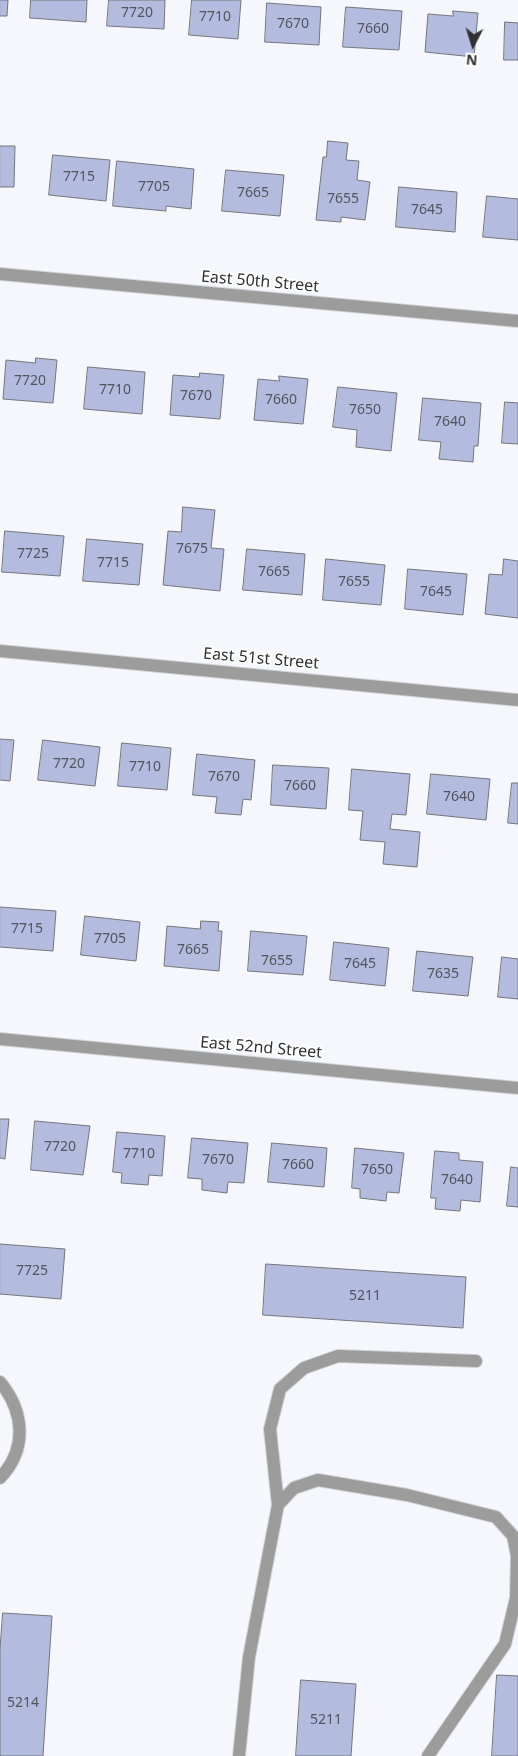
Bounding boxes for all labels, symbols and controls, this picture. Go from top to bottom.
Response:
house number: 7720 [121,5,153,21]
house number: 7710 [199,9,231,25]
house number: 7670 [277,16,309,32]
north arrow [448,20,498,70]
house number: 7660 [357,21,389,37]
text: N [465,50,478,70]
house number: 7715 [63,169,95,185]
house number: 7705 [138,179,170,195]
house number: 7665 [237,185,269,201]
house number: 7655 [327,191,359,207]
house number: 7645 [411,202,443,218]
street label: East 50th Street [200,267,320,297]
house number: 7720 [14,373,46,389]
house number: 7710 [99,382,131,398]
house number: 7670 [180,388,212,404]
house number: 7660 [265,392,297,408]
house number: 7650 [349,402,381,418]
house number: 7640 [434,414,466,430]
house number: 7675 [176,541,208,557]
house number: 7725 [17,546,49,562]
house number: 7715 [97,555,129,571]
house number: 7665 [258,564,290,580]
house number: 7655 [338,574,370,590]
house number: 7645 [420,584,452,600]
street label: East 51st Street [202,644,320,674]
house number: 7720 [53,756,85,772]
house number: 7710 [129,759,161,775]
house number: 7670 [208,769,240,785]
house number: 7660 [284,778,316,794]
house number: 7640 [443,789,475,805]
house number: 7715 [11,921,43,937]
house number: 7705 [94,931,126,947]
house number: 7665 [177,942,209,958]
house number: 7655 [261,953,293,969]
house number: 7645 [344,956,376,972]
house number: 7635 [427,966,459,982]
street label: East 52nd Street [199,1033,323,1063]
house number: 7720 [44,1139,76,1155]
house number: 7710 [123,1146,155,1162]
house number: 7670 [202,1152,234,1168]
house number: 7660 [282,1157,314,1173]
house number: 7650 [361,1162,393,1178]
house number: 7640 [441,1172,473,1188]
house number: 7725 [16,1263,48,1279]
house number: 5211 [349,1288,381,1304]
house number: 5214 [7,1695,39,1711]
house number: 5211 [310,1712,342,1728]

